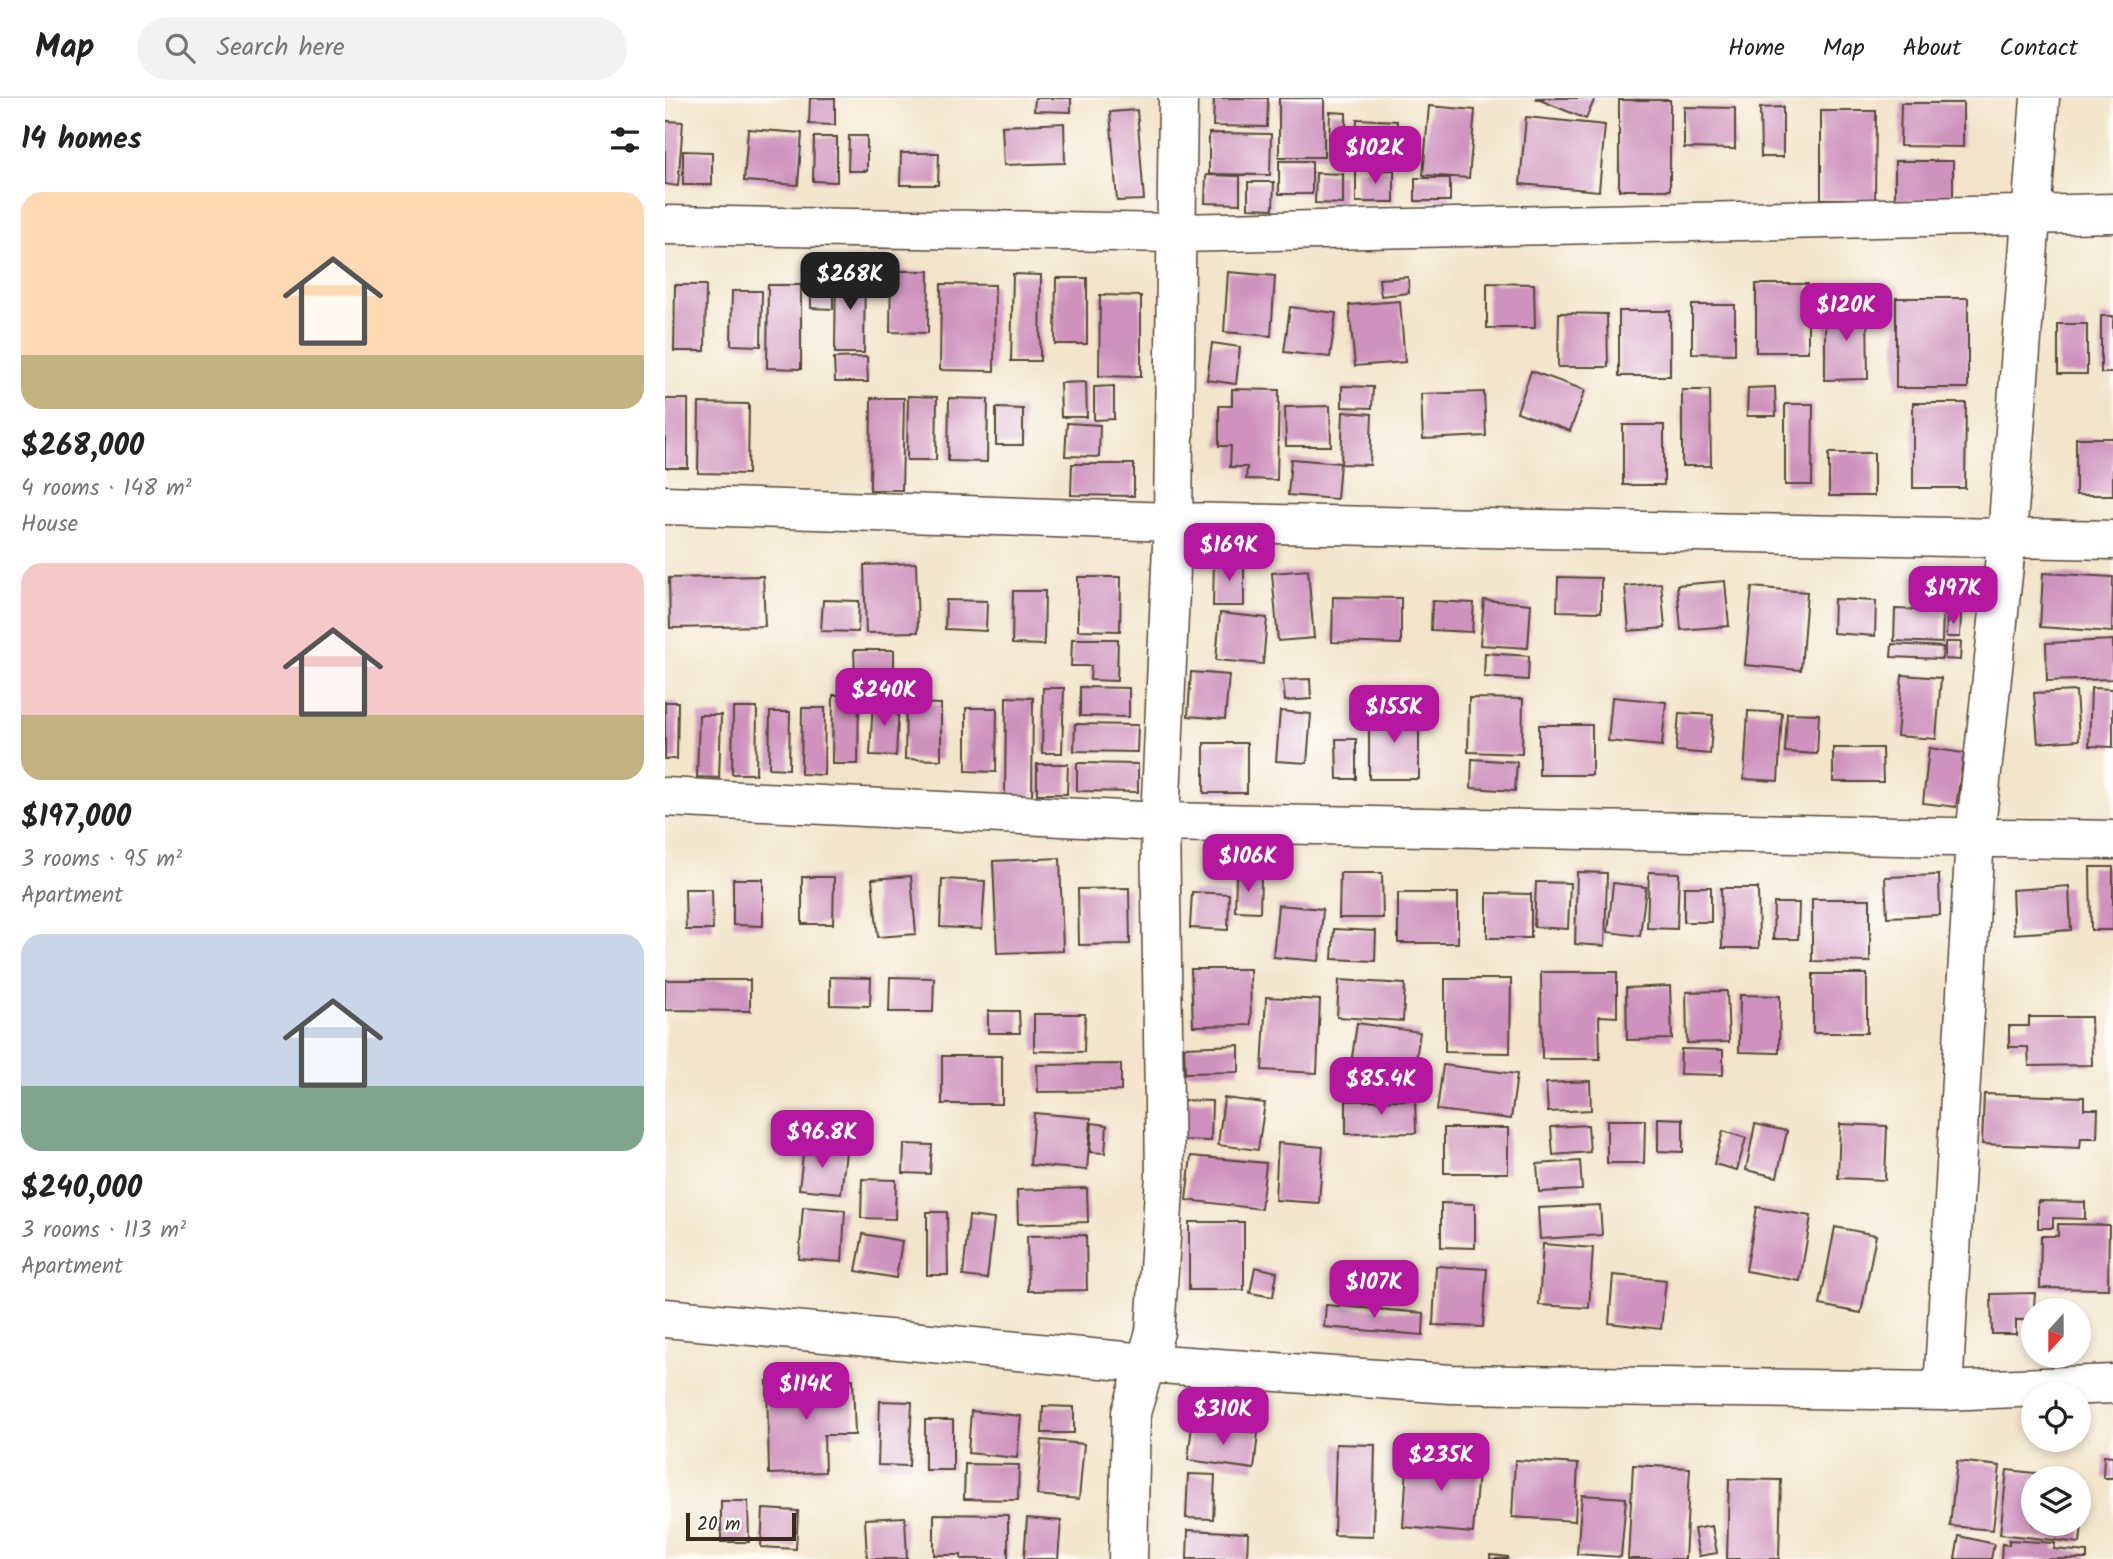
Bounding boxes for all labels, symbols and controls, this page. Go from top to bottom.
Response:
search box [137,17,627,80]
text: Map [35,22,95,75]
text: Search here [217,27,345,69]
icon: search [161,29,199,67]
text: Home [1728,29,1785,68]
text: Map [1823,29,1865,68]
text: About [1903,29,1961,68]
text: Contact [1999,29,2078,68]
text: 14 homes [21,116,142,164]
icon: filters [606,121,644,159]
pin: $102K [1326,126,1424,186]
text: $102K [1345,131,1405,167]
icon: home [270,238,396,364]
pin: $268K [801,252,899,312]
text: $268K [817,257,883,293]
pin: $120K [1797,284,1895,343]
text: $120K [1816,288,1876,324]
text: $268,000 [21,423,144,471]
text: 4 rooms · 148 m² [21,471,192,507]
text: House [21,507,78,543]
pin: $169K [1180,524,1278,583]
text: $169K [1200,528,1258,564]
pin: $197K [1904,566,2002,626]
text: $197K [1925,571,1981,607]
icon: home [270,609,396,735]
pin: $240K [835,668,933,728]
text: $240K [851,673,917,709]
pin: $155K [1345,686,1443,745]
text: $155K [1365,690,1423,726]
text: $197,000 [21,794,131,842]
pin: $106K [1199,834,1297,894]
text: $106K [1219,839,1277,875]
text: 3 rooms · 95 m² [21,842,182,878]
text: Apartment [21,878,123,914]
icon: home [270,980,396,1106]
pin: $85.4K [1324,1058,1438,1117]
text: $85.4K [1346,1062,1416,1098]
pin: $96.8K [765,1110,879,1170]
text: $96.8K [787,1115,857,1151]
text: $240,000 [21,1165,142,1213]
text: 3 rooms · 113 m² [21,1213,186,1249]
text: Apartment [21,1249,123,1285]
pin: $107K [1325,1260,1423,1320]
text: $107K [1345,1265,1403,1301]
north arrow [2021,1298,2091,1368]
map controls [2021,1298,2091,1536]
pin: $114K [757,1362,855,1422]
text: $114K [779,1367,833,1403]
button: locate [2021,1382,2091,1452]
pin: $310K [1174,1388,1272,1447]
text: $310K [1194,1392,1252,1428]
pin: $235K [1392,1434,1490,1493]
text: $235K [1408,1438,1474,1474]
button: layers [2021,1466,2091,1536]
scale bar [686,1510,796,1542]
text: 20 m [697,1510,740,1540]

